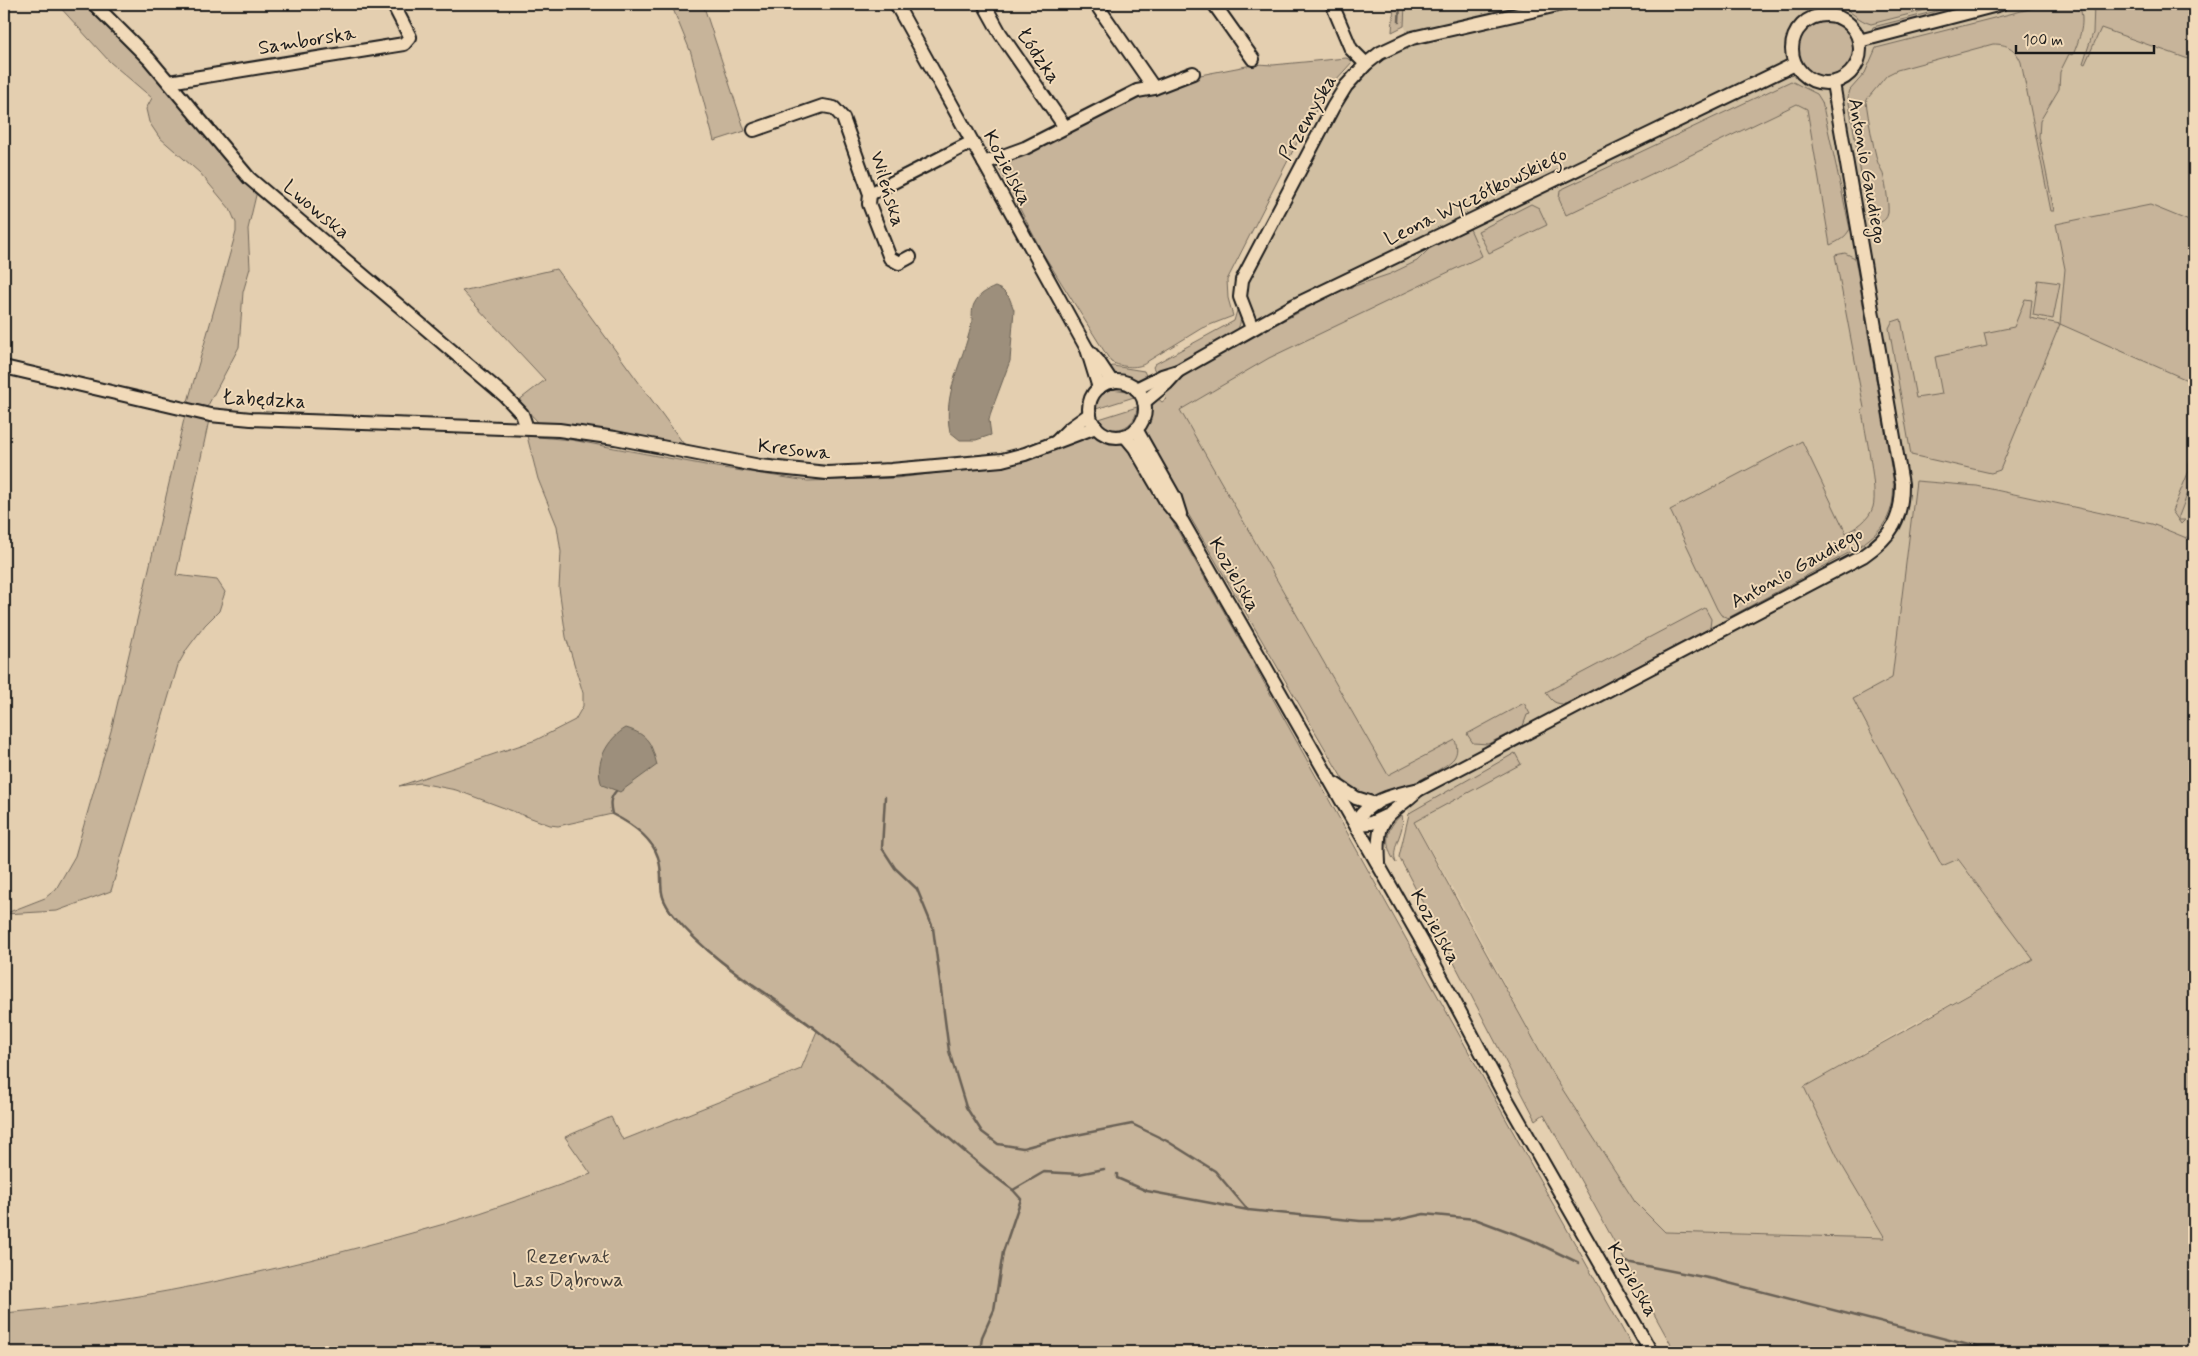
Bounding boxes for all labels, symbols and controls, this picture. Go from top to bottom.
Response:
street label: Samborska [256,20,359,62]
scale bar [2016,22,2153,54]
street label: Łódzka [1010,23,1066,89]
text: 100 m [2023,31,2063,51]
street label: Przemyska [1273,70,1343,166]
street label: Antonio Gaudiego [1840,96,1893,246]
street label: Kozielska [976,126,1038,210]
street label: Leona Wyczółkowskiego [1380,141,1573,255]
street label: Wileńska [863,148,911,230]
street label: Lwowska [277,174,355,246]
street label: Łabędzka [222,384,306,416]
street label: Kresowa [756,433,833,467]
street label: Antonio Gaudiego [1726,520,1869,616]
street label: Kozielska [1202,533,1266,617]
street label: Kozielska [1403,885,1467,969]
street label: Kozielska [1600,1238,1664,1322]
park label: Rezerwat Las Dąbrowa [512,1244,624,1294]

